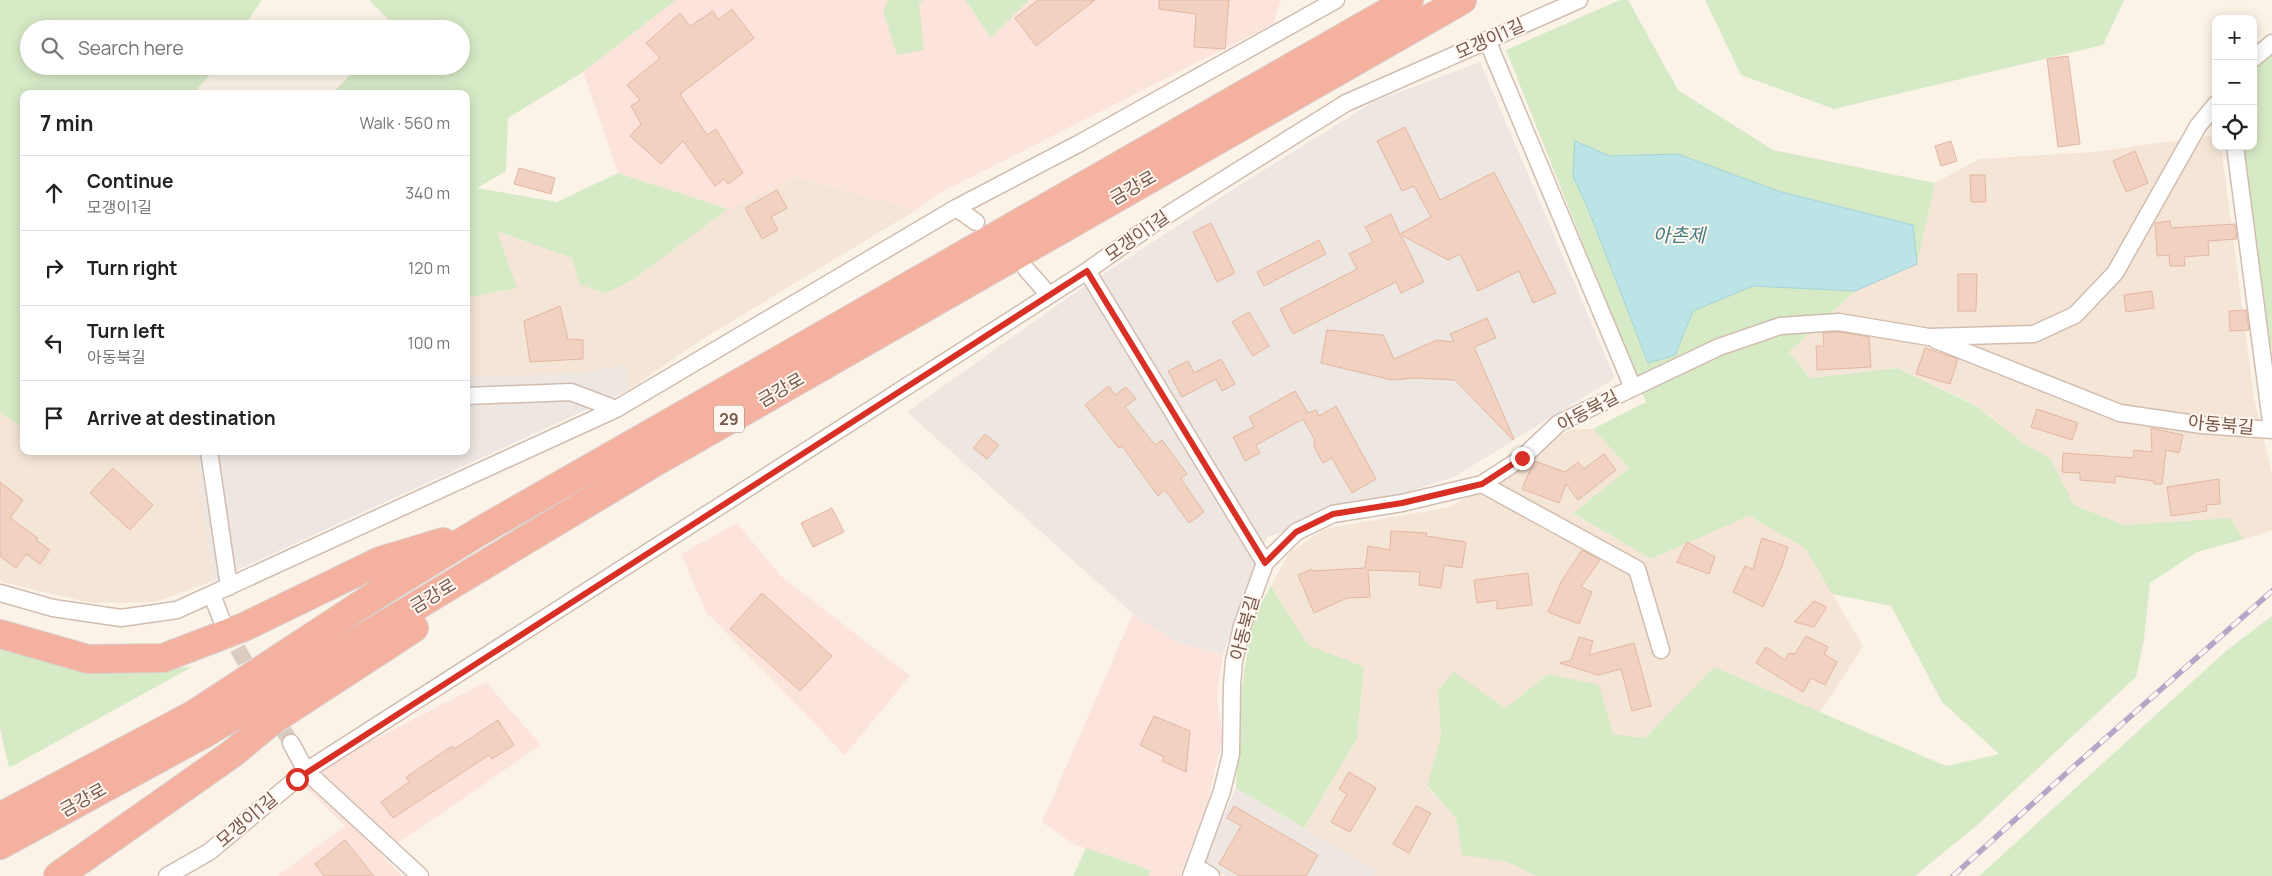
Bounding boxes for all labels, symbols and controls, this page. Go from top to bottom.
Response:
street label: 모갱이1길 [1451,12,1528,64]
map controls [2212,15,2257,150]
button: + [2212,15,2257,60]
search box [20,20,470,75]
icon: search [38,34,66,62]
text: Search here [78,35,184,61]
button: − [2212,60,2257,105]
button: locate [2212,105,2257,150]
text: 7 min [40,109,93,137]
text: Walk · 560 m [359,112,450,134]
street label: 금강로 [1105,164,1160,210]
text: Continue [87,168,173,194]
icon: ahead [40,179,68,207]
text: 340 m [405,182,450,204]
text: 모갱이1길 [87,196,152,218]
street label: 모갱이1길 [1100,204,1173,266]
water label: 아촌제 [1653,222,1708,248]
icon: right [40,254,68,282]
text: Turn right [87,255,177,281]
text: 120 m [408,257,450,279]
text: Turn left [87,318,165,344]
icon: left [40,329,68,357]
text: 100 m [407,332,450,354]
text: 아동북길 [87,346,146,368]
street label: 금강로 [753,366,808,412]
street label: 아동북길 [1553,384,1622,436]
icon: arrive [40,404,68,432]
text: Arrive at destination [87,405,276,431]
road number: 29 [714,406,744,432]
street label: 아동북길 [2187,409,2255,439]
route end [1511,447,1534,470]
street label: 금강로 [405,572,460,618]
street label: 아동북길 [1224,593,1264,663]
route start [286,768,309,791]
street label: 금강로 [55,777,110,822]
street label: 모갱이1길 [211,786,282,852]

